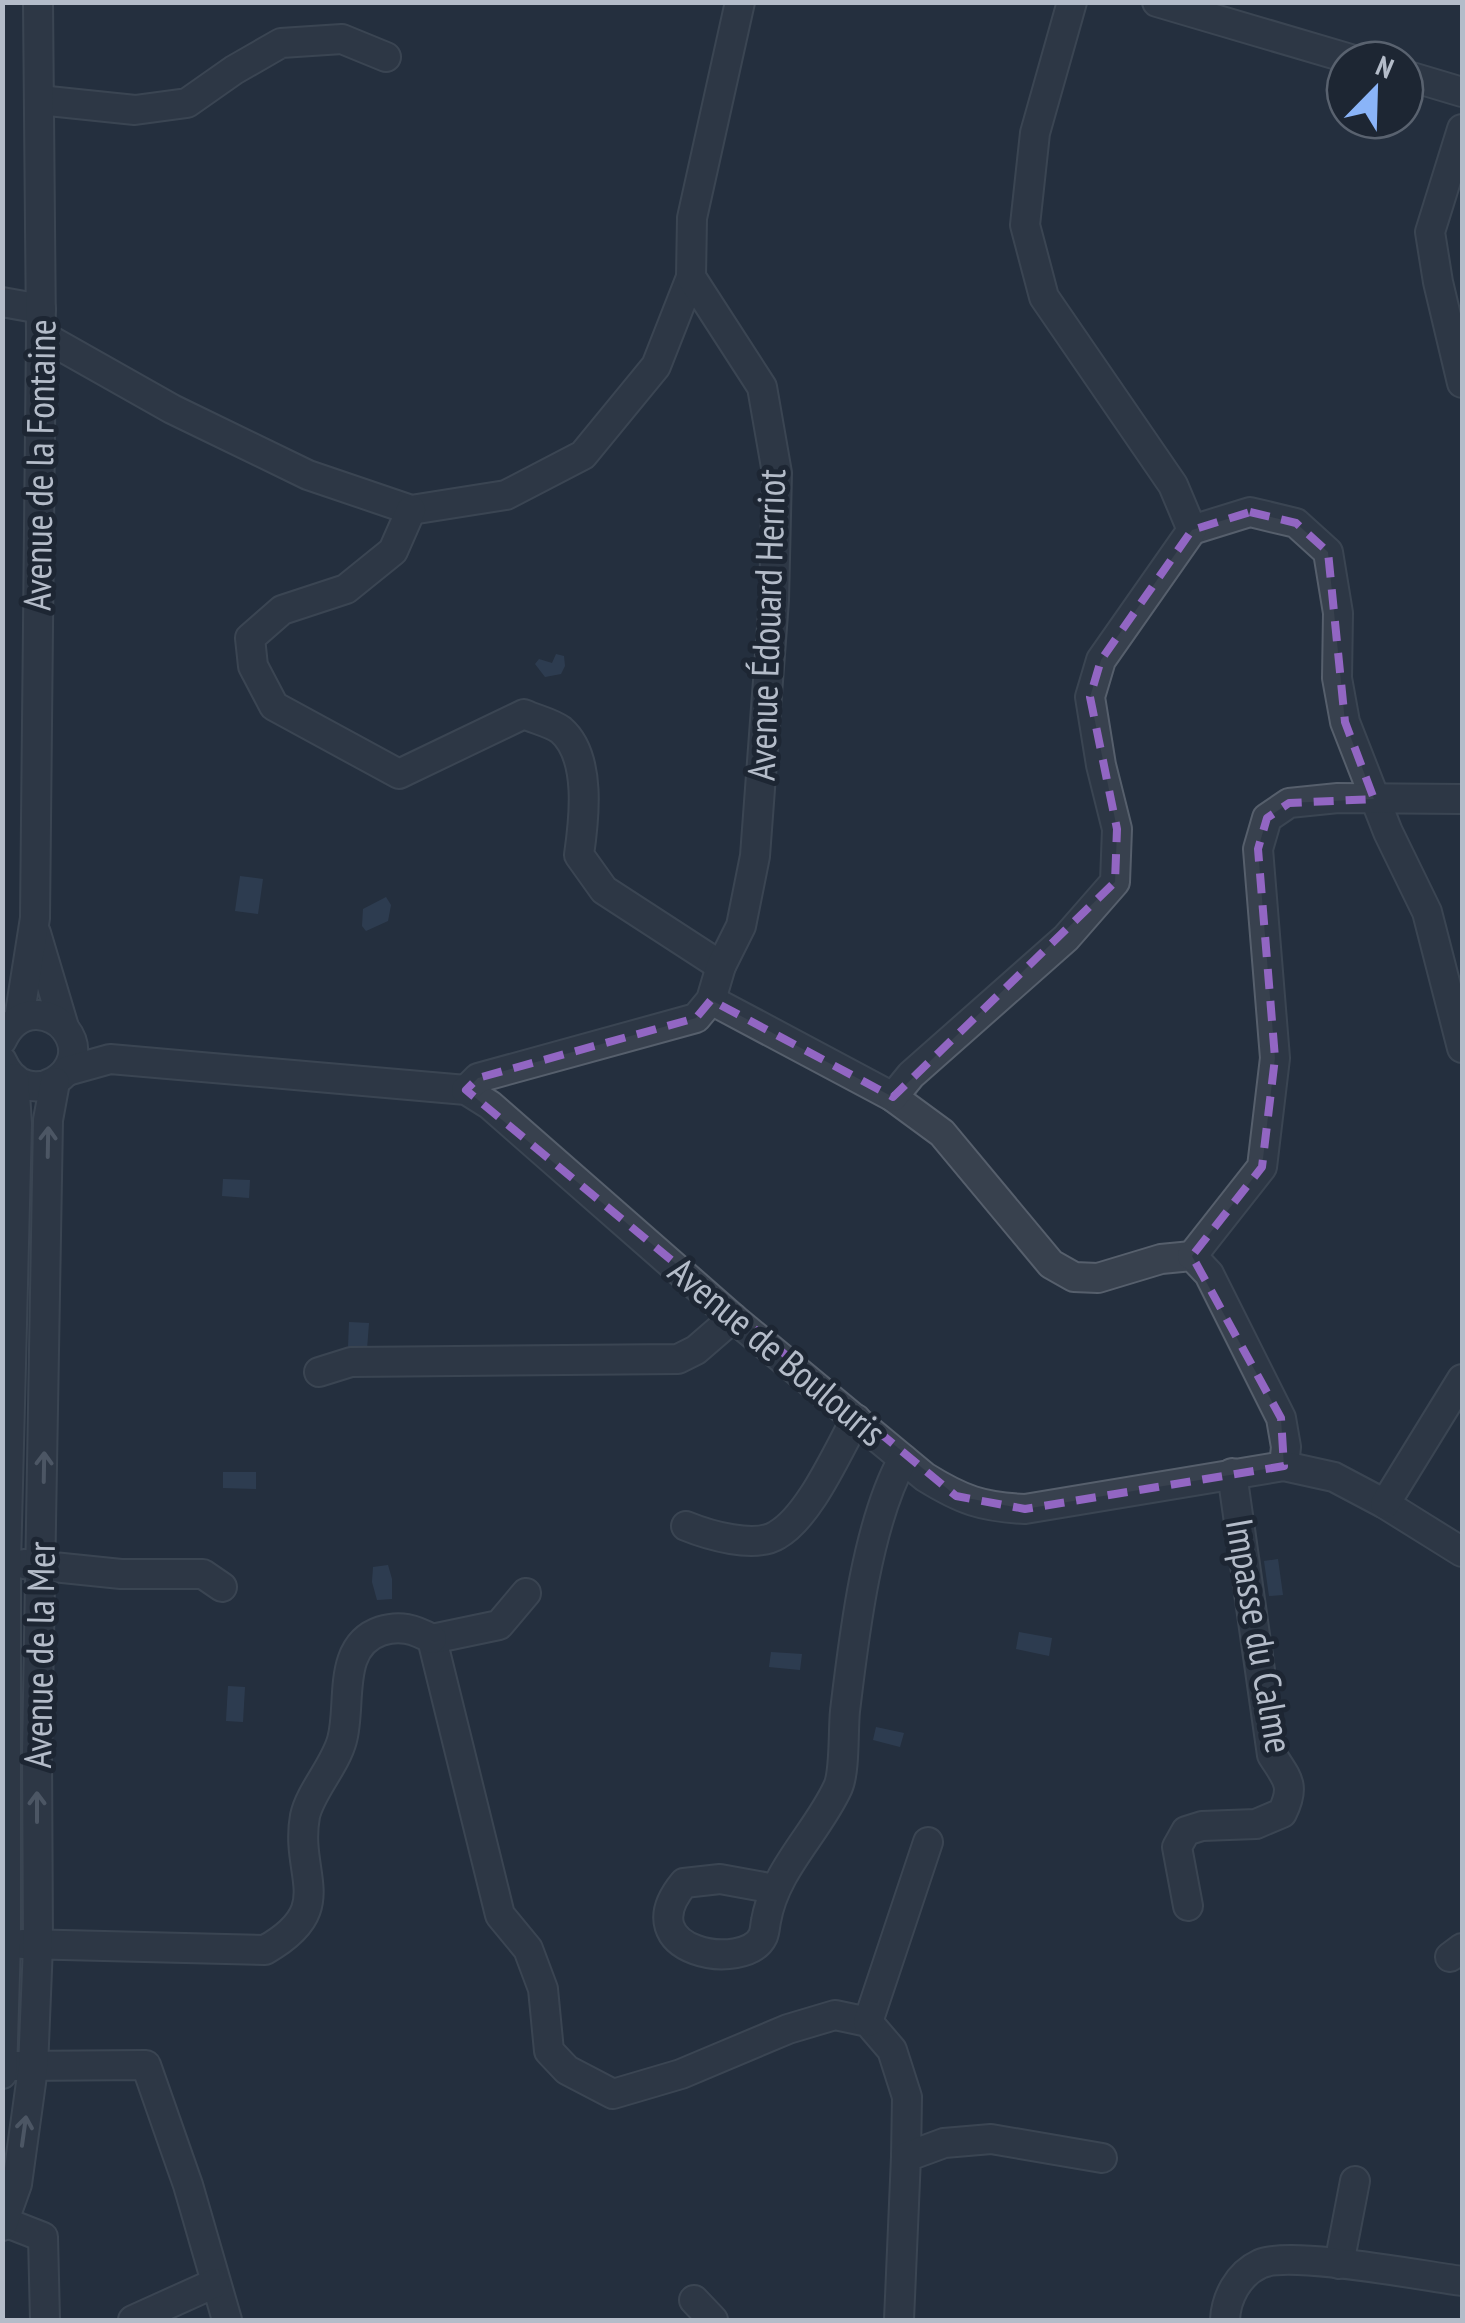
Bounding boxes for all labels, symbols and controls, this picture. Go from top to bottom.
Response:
north arrow [1325,40,1425,140]
text: N [1371,47,1399,87]
street label: Avenue de la Fontaine [11,319,66,611]
street label: Avenue Édouard Herriot [736,468,795,782]
one-way arrow [38,1127,58,1160]
street label: Avenue de Boulouris [659,1246,897,1456]
one-way arrow [34,1452,54,1484]
street label: Impasse du Calme [1216,1515,1305,1757]
street label: Avenue de la Mer [12,1541,65,1769]
one-way arrow [28,1791,46,1824]
one-way arrow [15,2115,34,2148]

